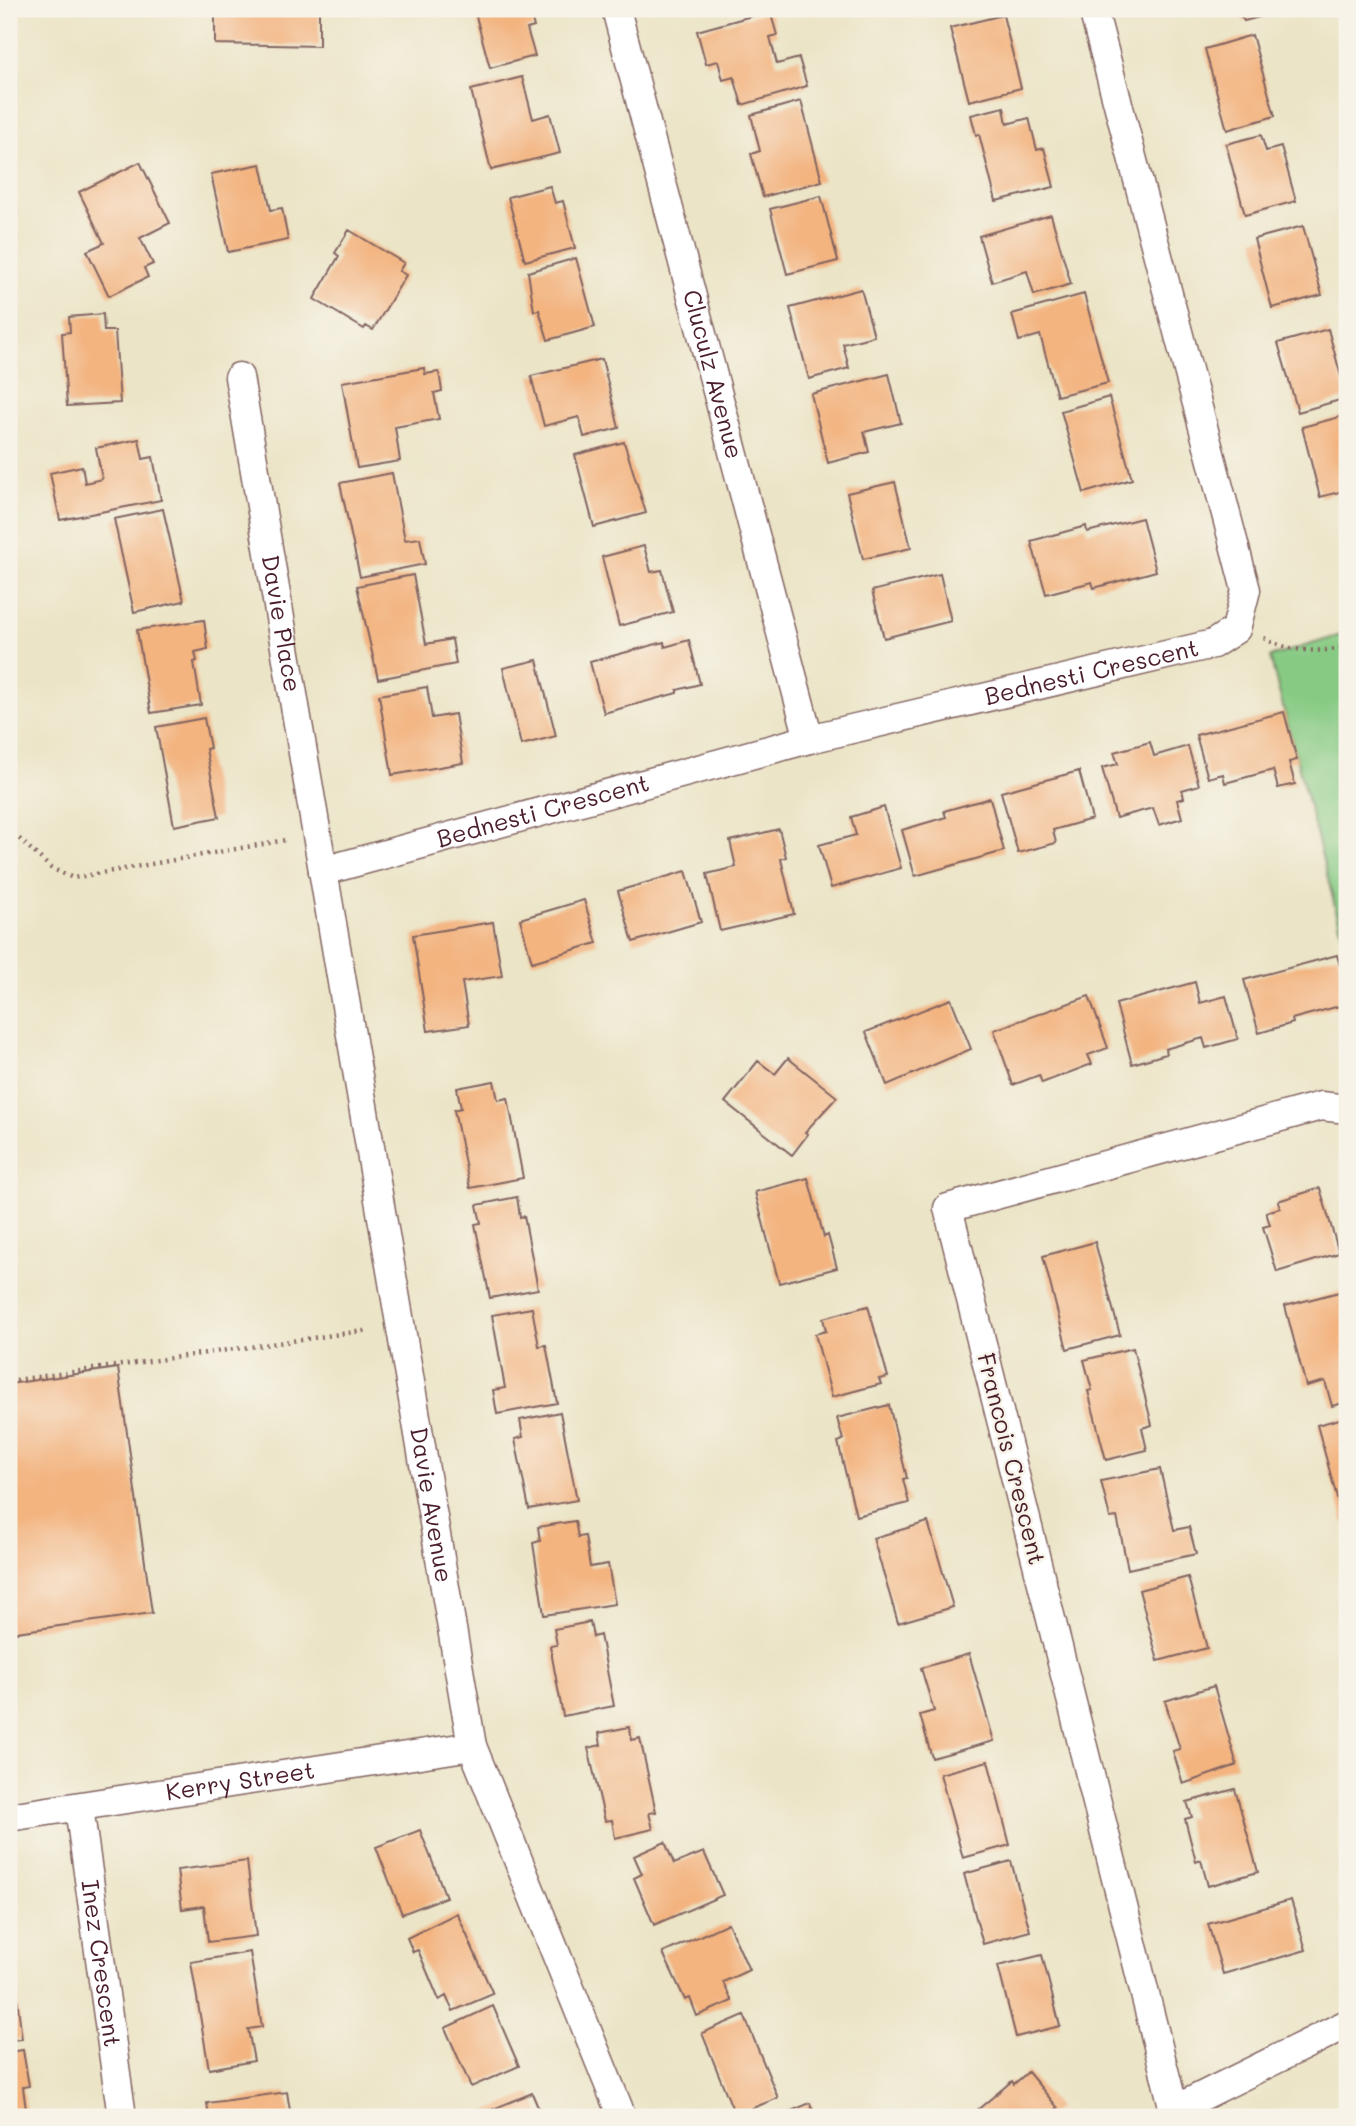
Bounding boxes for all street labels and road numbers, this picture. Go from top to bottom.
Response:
street label: Cluculz Avenue [677,286,751,462]
street label: Davie Place [256,552,309,694]
street label: Bednesti Crescent [981,631,1201,711]
street label: Bednesti Crescent [433,766,652,853]
street label: Francois Crescent [971,1349,1054,1568]
street label: Davie Avenue [404,1424,461,1585]
street label: Kerry Street [163,1753,317,1807]
street label: Inez Crescent [75,1878,129,2049]

